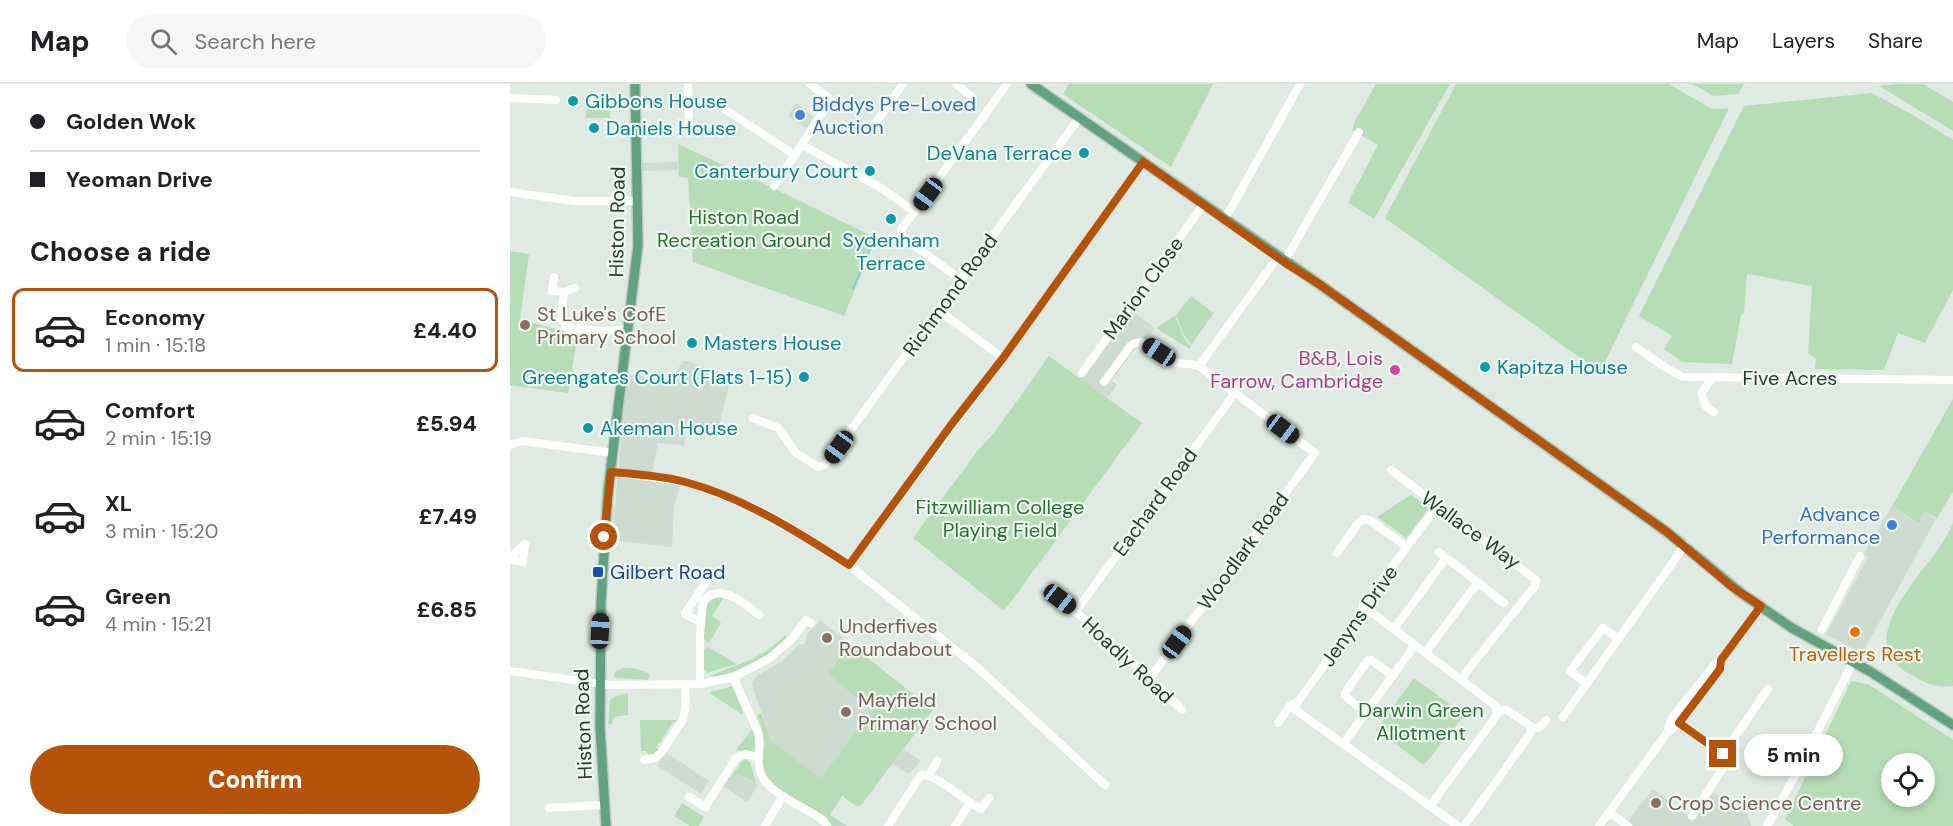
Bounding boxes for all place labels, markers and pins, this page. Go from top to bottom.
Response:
place label: Gibbons House [585,88,727,114]
place label: Biddys Pre-Loved Auction [812,91,976,140]
marker: Gibbons House [566,94,580,108]
marker: Biddys Pre-Loved Auction [793,108,807,122]
place label: Daniels House [606,115,736,141]
marker: Daniels House [587,121,601,135]
place label: DeVana Terrace [927,140,1072,166]
marker: DeVana Terrace [1077,146,1091,160]
place label: Canterbury Court [694,158,858,184]
marker: Canterbury Court [863,164,877,178]
marker: Sydenham Terrace [884,212,898,226]
place label: Sydenham Terrace [842,227,940,276]
place label: St Luke's CofE Primary School [537,301,676,350]
marker: St Luke's CofE Primary School [518,318,532,332]
place label: Masters House [704,330,841,356]
marker: Masters House [685,336,699,350]
place label: B&B, Lois Farrow, Cambridge [1210,345,1383,394]
place label: Kapitza House [1497,354,1628,380]
marker: Kapitza House [1478,360,1492,374]
marker: B&B, Lois Farrow, Cambridge [1388,363,1402,377]
place label: Greengates Court (Flats 1-15) [522,364,792,390]
marker: Greengates Court (Flats 1-15) [797,370,811,384]
place label: Akeman House [600,415,738,441]
marker: Akeman House [581,421,595,435]
place label: Advance Performance [1762,501,1880,550]
marker: Advance Performance [1885,518,1899,532]
place label: Gilbert Road [610,559,725,585]
marker: Gilbert Road [591,565,605,579]
place label: Underfives Roundabout [839,613,952,662]
marker: Travellers Rest [1848,625,1862,639]
marker: Underfives Roundabout [820,631,834,645]
place label: Travellers Rest [1789,641,1921,667]
place label: Mayfield Primary School [858,687,997,736]
marker: Mayfield Primary School [839,705,853,719]
place label: Crop Science Centre [1668,790,1861,816]
marker: Crop Science Centre [1649,796,1663,810]

